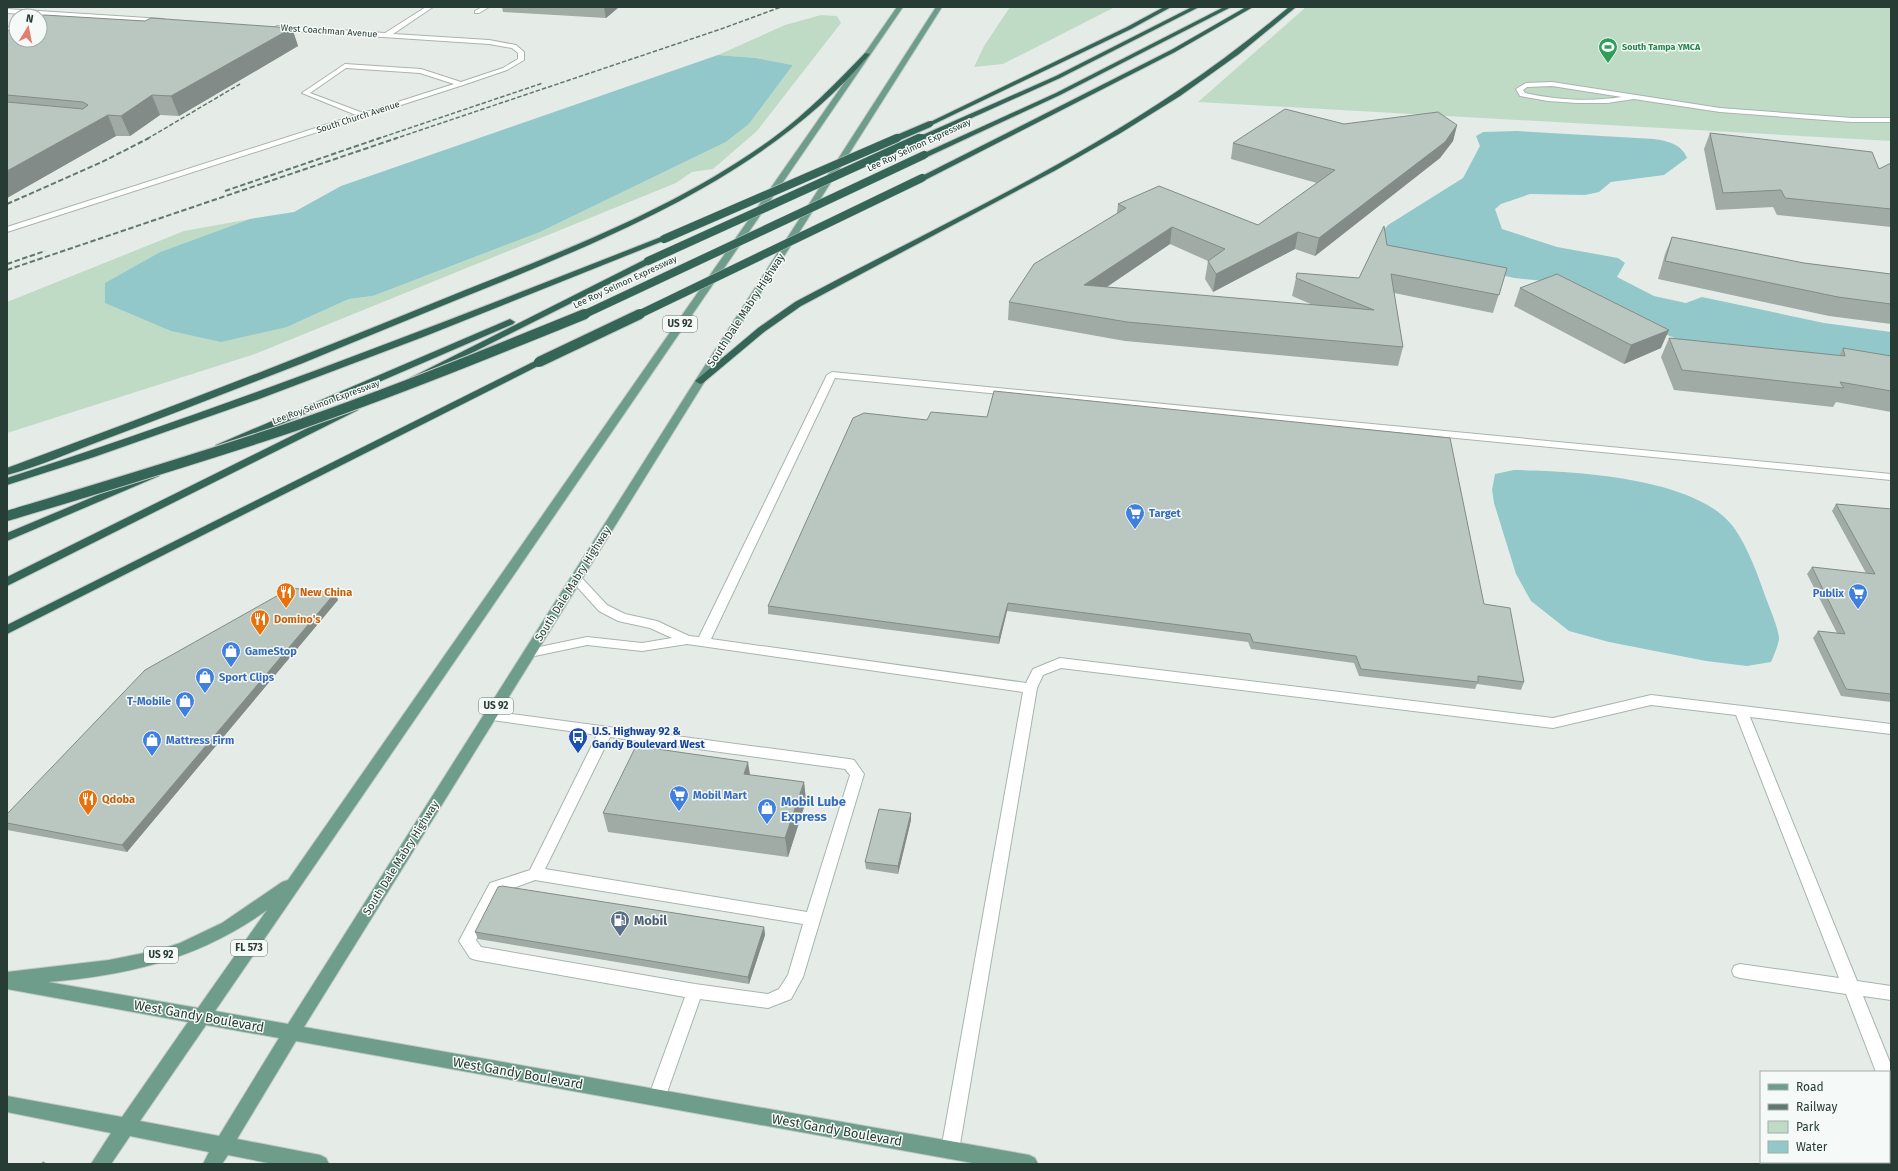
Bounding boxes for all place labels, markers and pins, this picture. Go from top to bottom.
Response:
sports icon: South Tampa YMCA [1597,36,1619,64]
place label: South Tampa YMCA [1622,42,1701,52]
supermarket icon: Target [1124,502,1146,530]
place label: Target [1149,507,1182,520]
restaurant icon: New China [275,581,297,609]
supermarket icon: Publix [1847,582,1869,610]
place label: New China [300,586,352,599]
place label: Publix [1813,587,1844,600]
restaurant icon: Domino's [249,608,271,636]
place label: Domino's [274,613,321,626]
shop icon: GameStop [220,640,242,668]
place label: GameStop [245,645,297,658]
shop icon: Sport Clips [194,666,216,694]
place label: Sport Clips [219,671,275,684]
shop icon: T-Mobile [174,690,196,718]
place label: T-Mobile [127,695,171,708]
place label: U.S. Highway 92 & Gandy Boulevard West [592,725,705,751]
bus stop icon: U.S. Highway 92 & Gandy Boulevard West [567,726,589,754]
shop icon: Mattress Firm [141,729,163,757]
place label: Mattress Firm [166,734,234,747]
supermarket icon: Mobil Mart [668,784,690,812]
restaurant icon: Qdoba [77,788,99,816]
place label: Mobil Mart [693,789,748,802]
place label: Qdoba [102,793,135,806]
place label: Mobil Lube Express [781,794,846,824]
shop icon: Mobil Lube Express [756,797,778,825]
fuel station icon: Mobil [609,909,631,937]
place label: Mobil [634,913,667,928]

